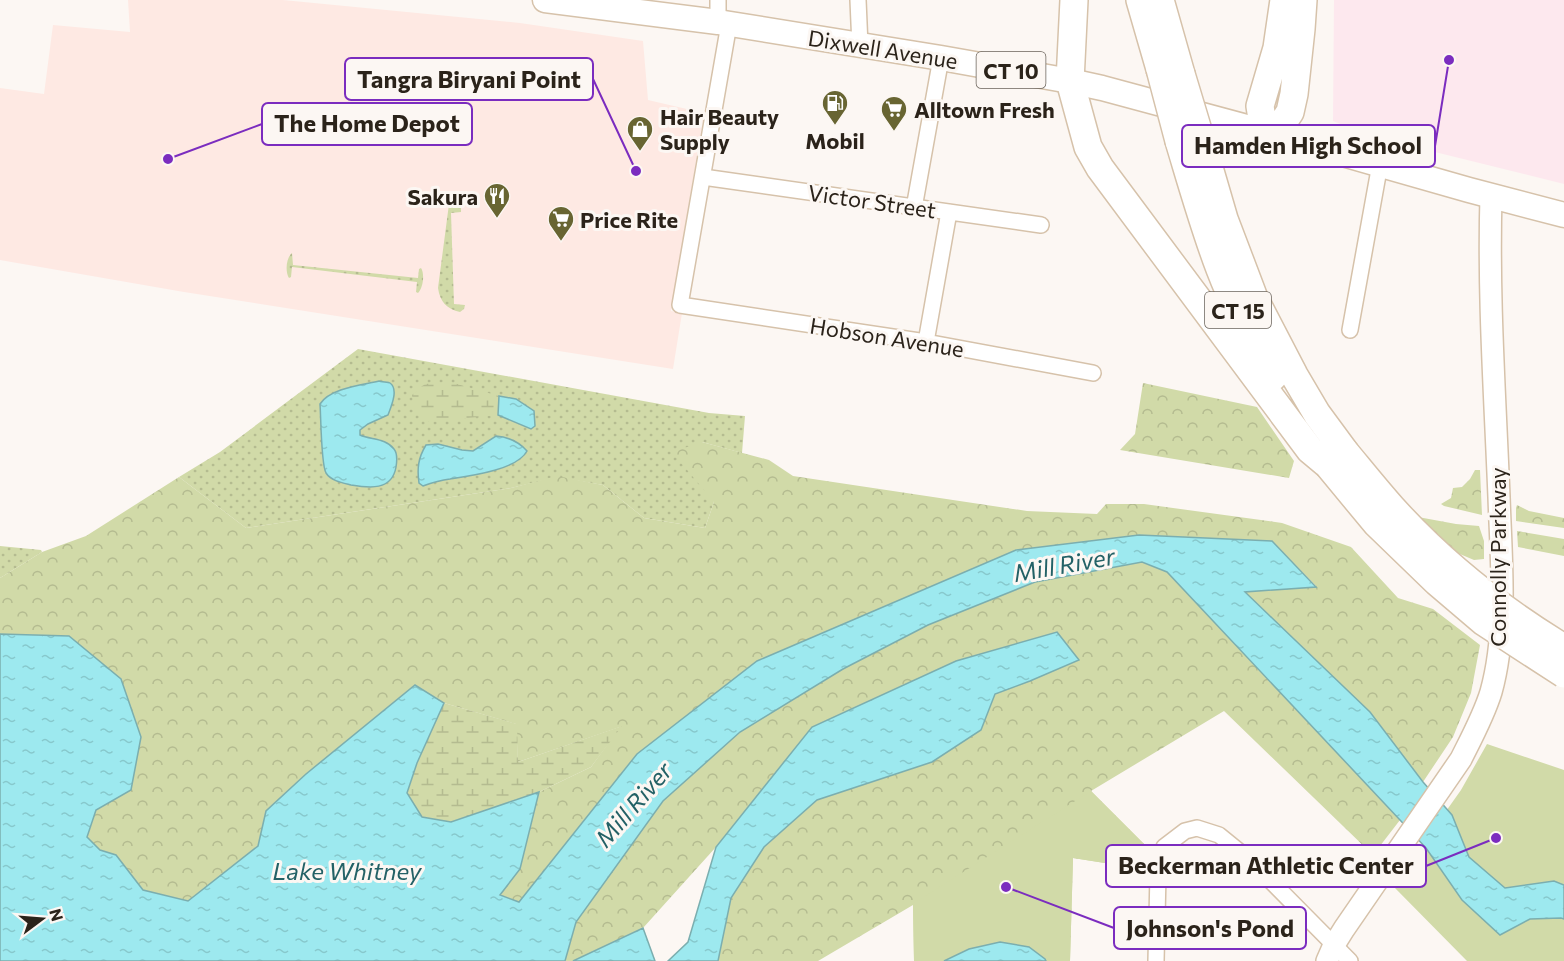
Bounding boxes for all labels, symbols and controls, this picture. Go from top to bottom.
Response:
street label: Dixwell Avenue [806,24,960,74]
road number: CT 10 [976,52,1046,88]
callout: Tangra Biryani Point [345,58,593,100]
text: Tangra Biryani Point [357,64,581,93]
fuel station icon: Mobil [820,88,850,126]
supermarket icon: Alltown Fresh [879,94,909,132]
place label: Alltown Fresh [914,96,1055,123]
callout: The Home Depot [262,103,472,145]
place label: Hair Beauty Supply [660,103,779,155]
text: The Home Depot [274,108,460,137]
shop icon: Hair Beauty Supply [625,114,655,152]
callout: Hamden High School [1182,125,1435,167]
place label: Mobil [805,127,865,154]
text: Hamden High School [1194,130,1422,159]
street label: Victor Street [806,179,938,223]
restaurant icon: Sakura [482,181,512,219]
place label: Sakura [408,183,478,210]
supermarket icon: Price Rite [546,204,576,242]
place label: Price Rite [580,206,678,233]
road number: CT 15 [1205,292,1271,328]
street label: Hobson Avenue [808,311,966,363]
street label: Connolly Parkway [1484,467,1511,647]
water label: Mill River [1011,541,1118,587]
water label: Mill River [588,755,678,852]
callout: Beckerman Athletic Center [1106,845,1426,887]
text: Beckerman Athletic Center [1118,850,1414,879]
water label: Lake Whitney [273,856,423,885]
north arrow [12,889,72,949]
text: N [46,906,68,923]
callout: Johnson's Pond [1114,907,1306,949]
text: Johnson's Pond [1126,913,1294,942]

